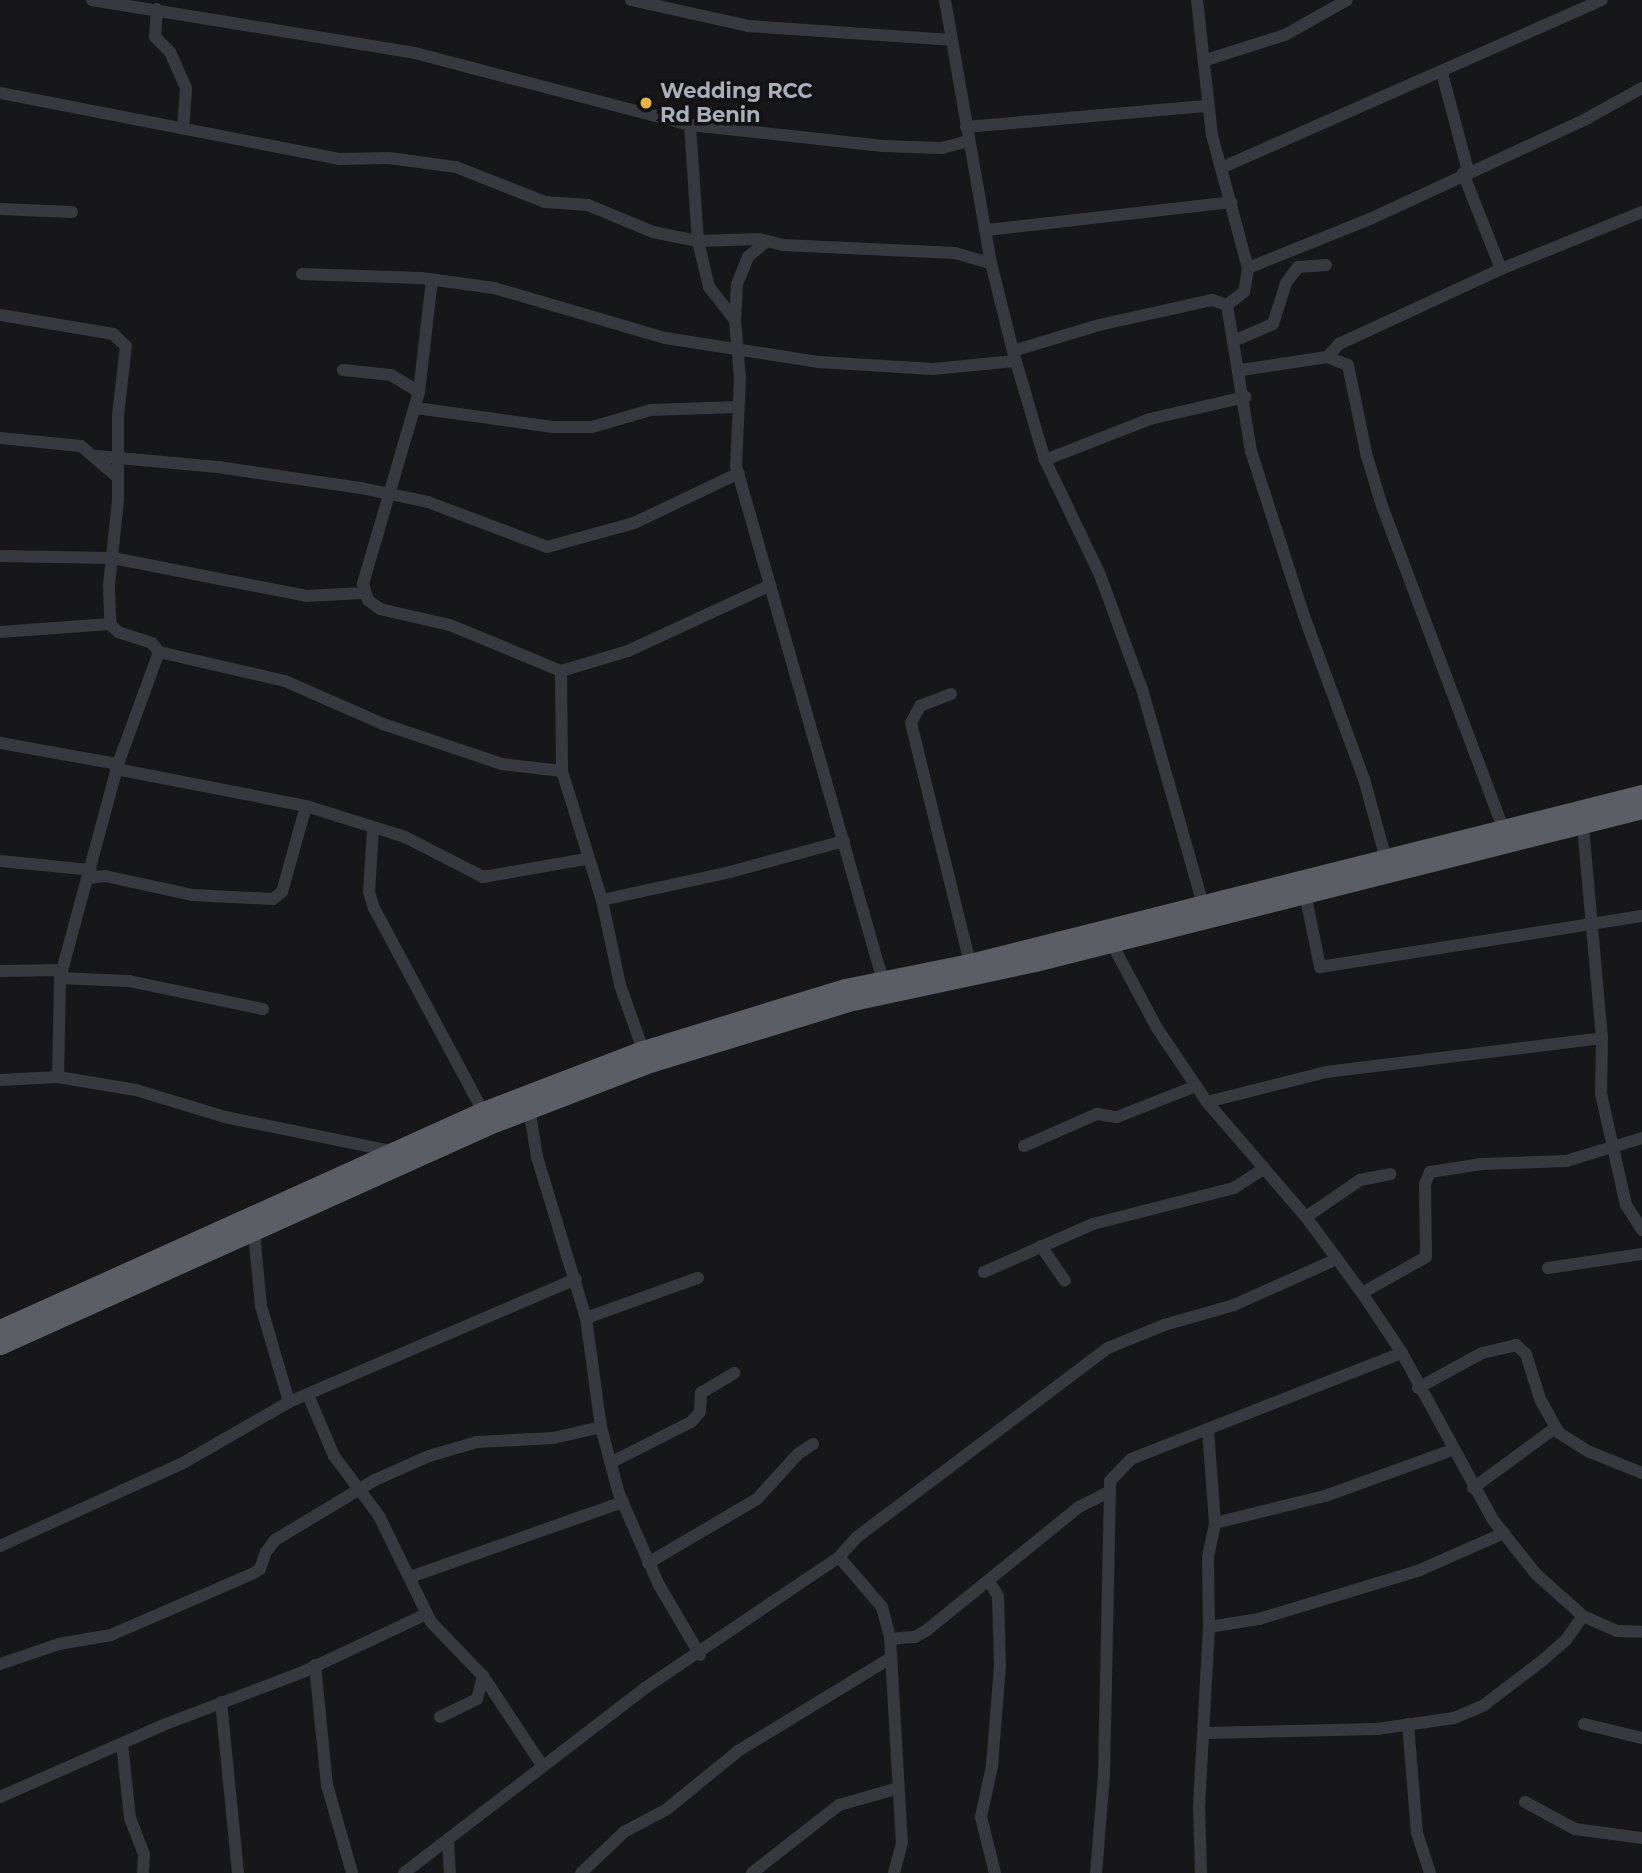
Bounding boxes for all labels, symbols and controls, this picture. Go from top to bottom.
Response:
place label: Wedding RCC Rd Benin [660,78,812,128]
marker: Wedding RCC Rd Benin [638,95,654,111]

